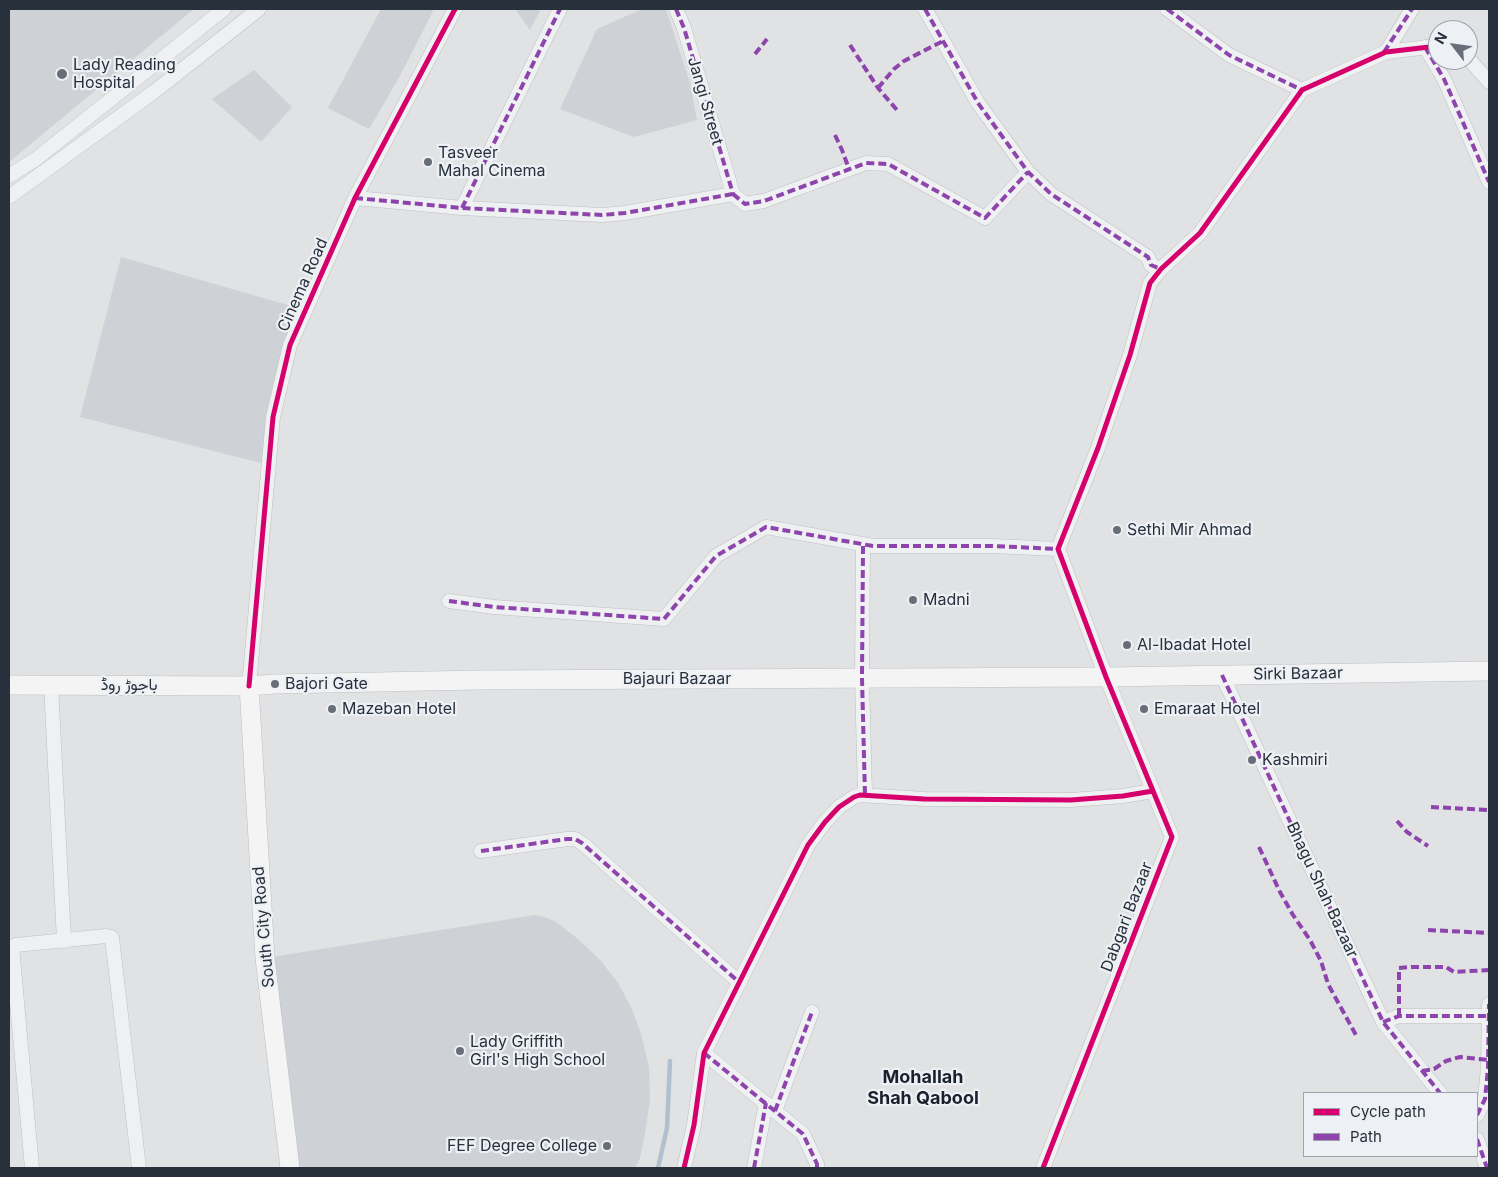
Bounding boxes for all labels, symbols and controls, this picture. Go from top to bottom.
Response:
north arrow [1428,20,1478,70]
text: N [1430,29,1450,47]
place label: Lady Reading Hospital [73,55,176,93]
street label: Jangi Street [683,55,727,147]
marker: Lady Reading Hospital [55,67,69,81]
place label: Tasveer Mahal Cinema [438,143,546,181]
marker: Tasveer Mahal Cinema [422,156,434,168]
street label: Cinema Road [274,235,332,335]
place label: Sethi Mir Ahmad [1127,520,1252,540]
marker: Sethi Mir Ahmad [1111,524,1123,536]
place label: Madni [923,590,970,610]
marker: Madni [907,594,919,606]
place label: Al-Ibadat Hotel [1137,635,1251,655]
marker: Al-Ibadat Hotel [1121,639,1133,651]
street label: Sirki Bazaar [1253,664,1343,684]
street label: Bajauri Bazaar [623,669,731,689]
place label: Bajori Gate [285,674,368,694]
street label: باجوڑ روڈ [101,675,157,695]
marker: Bajori Gate [269,678,281,690]
place label: Mazeban Hotel [342,699,456,719]
place label: Emaraat Hotel [1154,699,1260,719]
marker: Mazeban Hotel [326,703,338,715]
marker: Emaraat Hotel [1138,703,1150,715]
place label: Kashmiri [1262,750,1328,770]
marker: Kashmiri [1246,754,1258,766]
street label: Bhagu Shah Bazaar [1282,819,1362,961]
street label: Dabgari Bazaar [1097,859,1157,975]
street label: South City Road [249,866,279,988]
place label: Lady Griffith Girl's High School [470,1032,605,1070]
marker: Lady Griffith Girl's High School [454,1045,466,1057]
district label: Mohallah Shah Qabool [867,1067,979,1110]
legend [1303,1092,1478,1157]
text: Cycle path [1350,1102,1426,1121]
text: Path [1350,1127,1382,1146]
place label: FEF Degree College [447,1136,597,1156]
marker: FEF Degree College [601,1140,613,1152]

